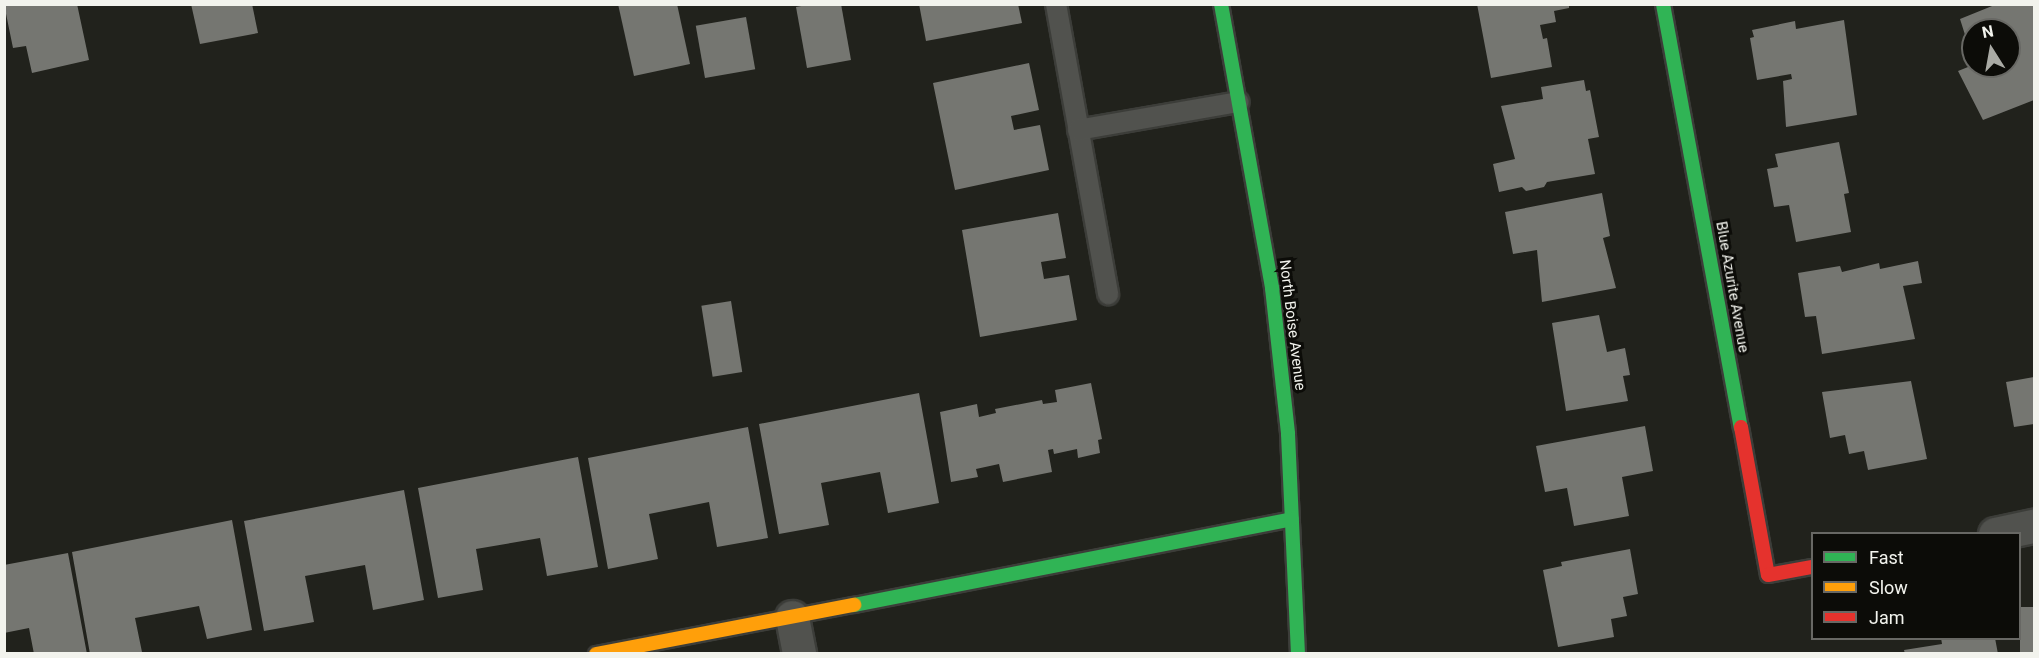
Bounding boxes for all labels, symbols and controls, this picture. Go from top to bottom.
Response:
north arrow [1961,18,2021,78]
text: N [1980,21,1995,42]
street label: Blue Azurite Avenue [1712,220,1752,354]
street label: North Boise Avenue [1275,259,1309,391]
legend [1811,532,2021,640]
text: Fast [1869,547,1904,568]
text: Slow [1869,577,1908,598]
text: Jam [1869,607,1905,628]

